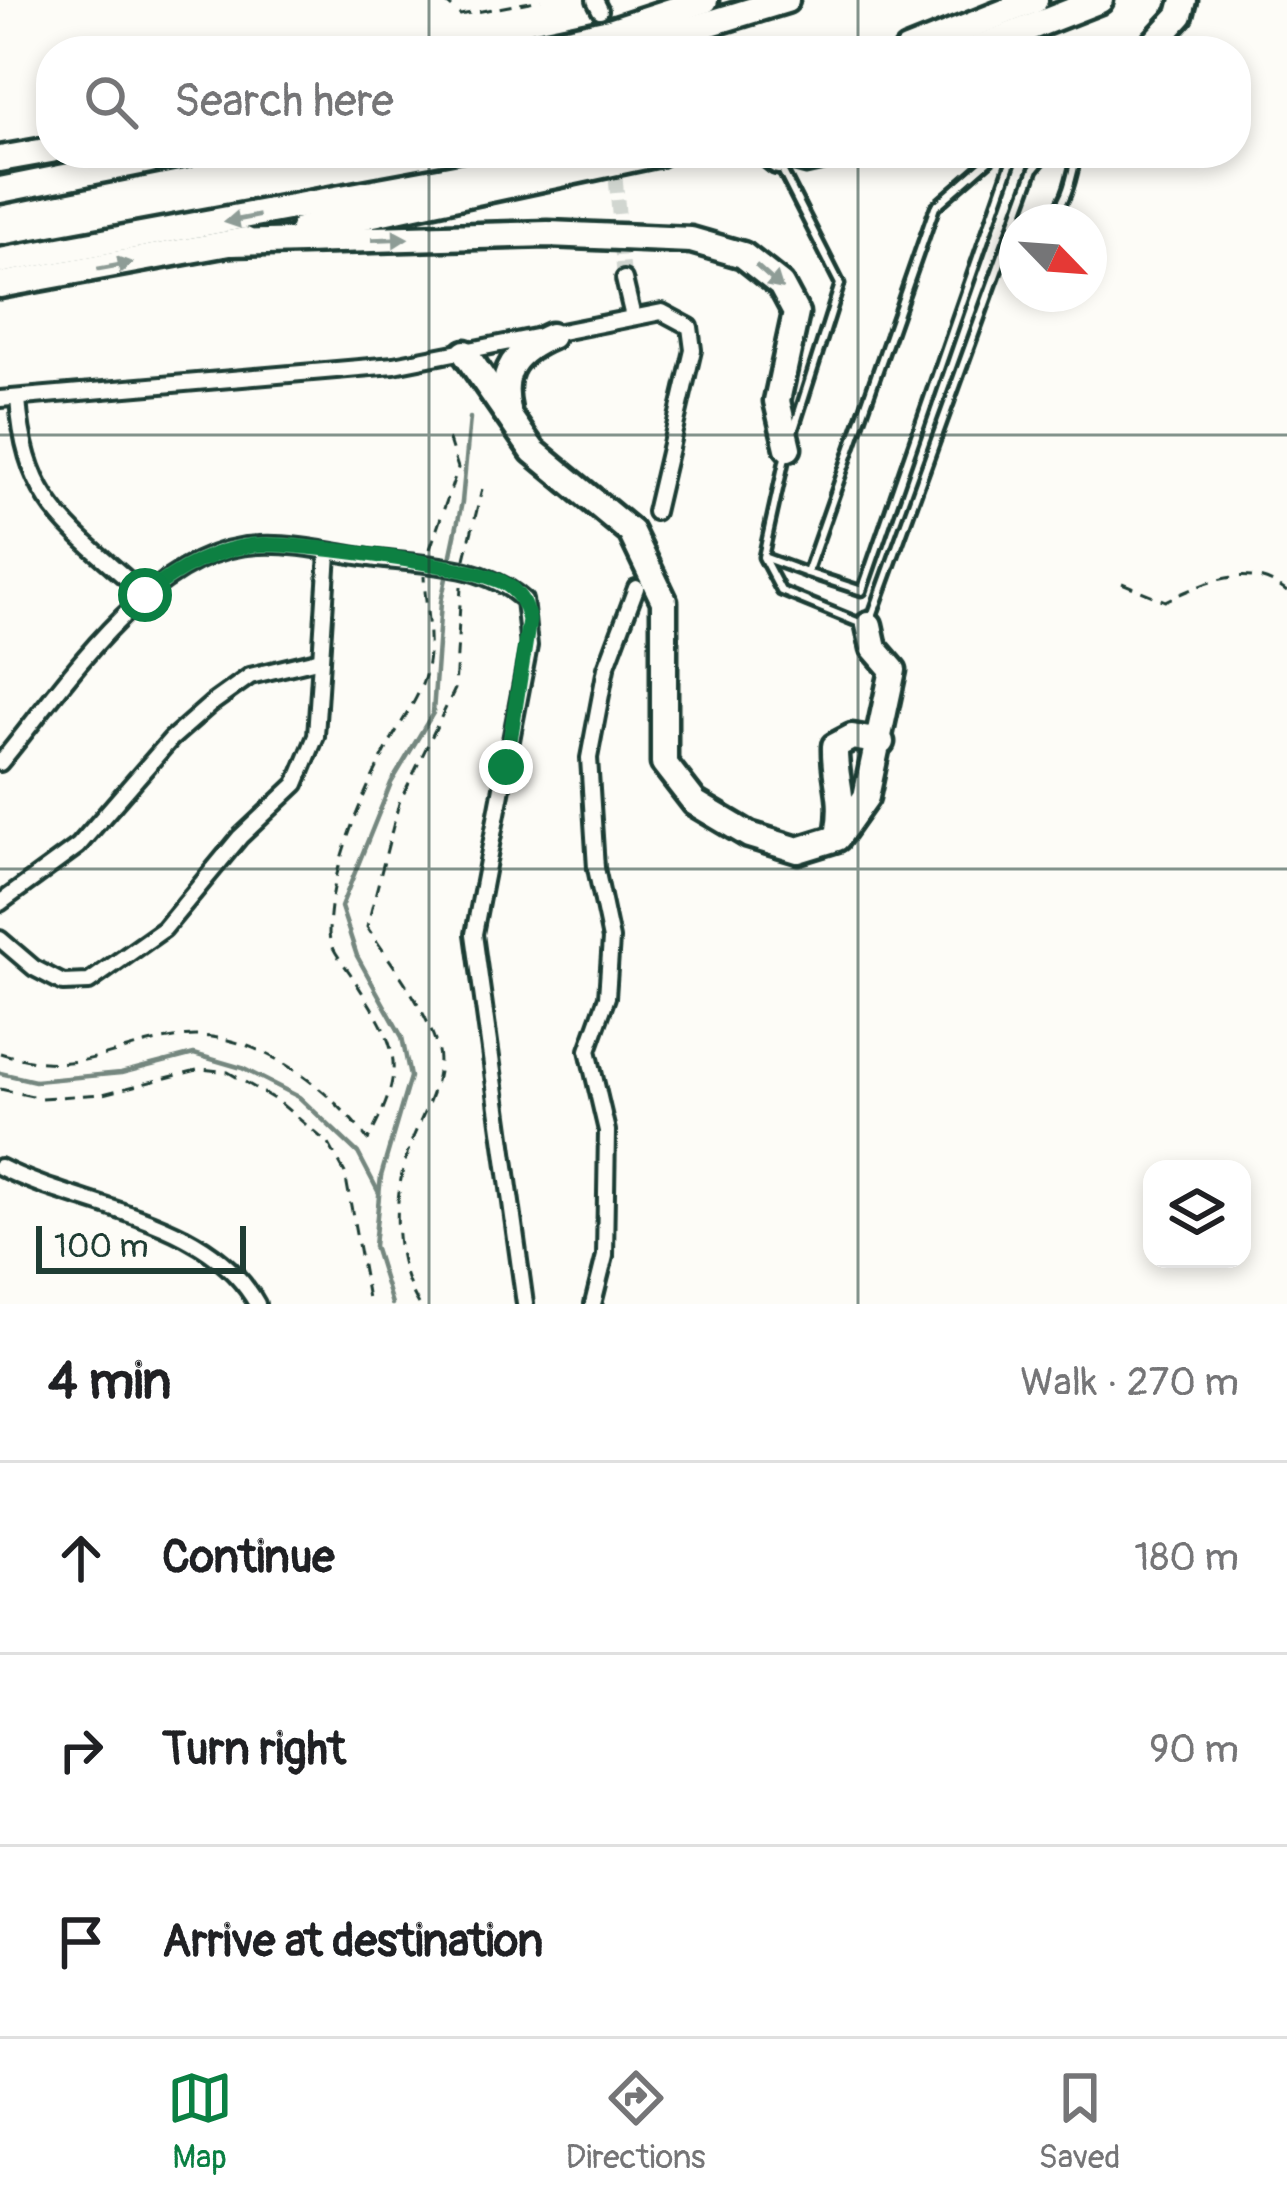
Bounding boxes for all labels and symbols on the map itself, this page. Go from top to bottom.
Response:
north arrow [999,204,1107,312]
one-way arrow [222,210,260,229]
one-way arrow [372,229,410,248]
one-way arrow [97,257,135,275]
one-way arrow [754,263,783,290]
route start [118,568,172,622]
route end [479,740,533,794]
scale bar [36,1220,246,1273]

